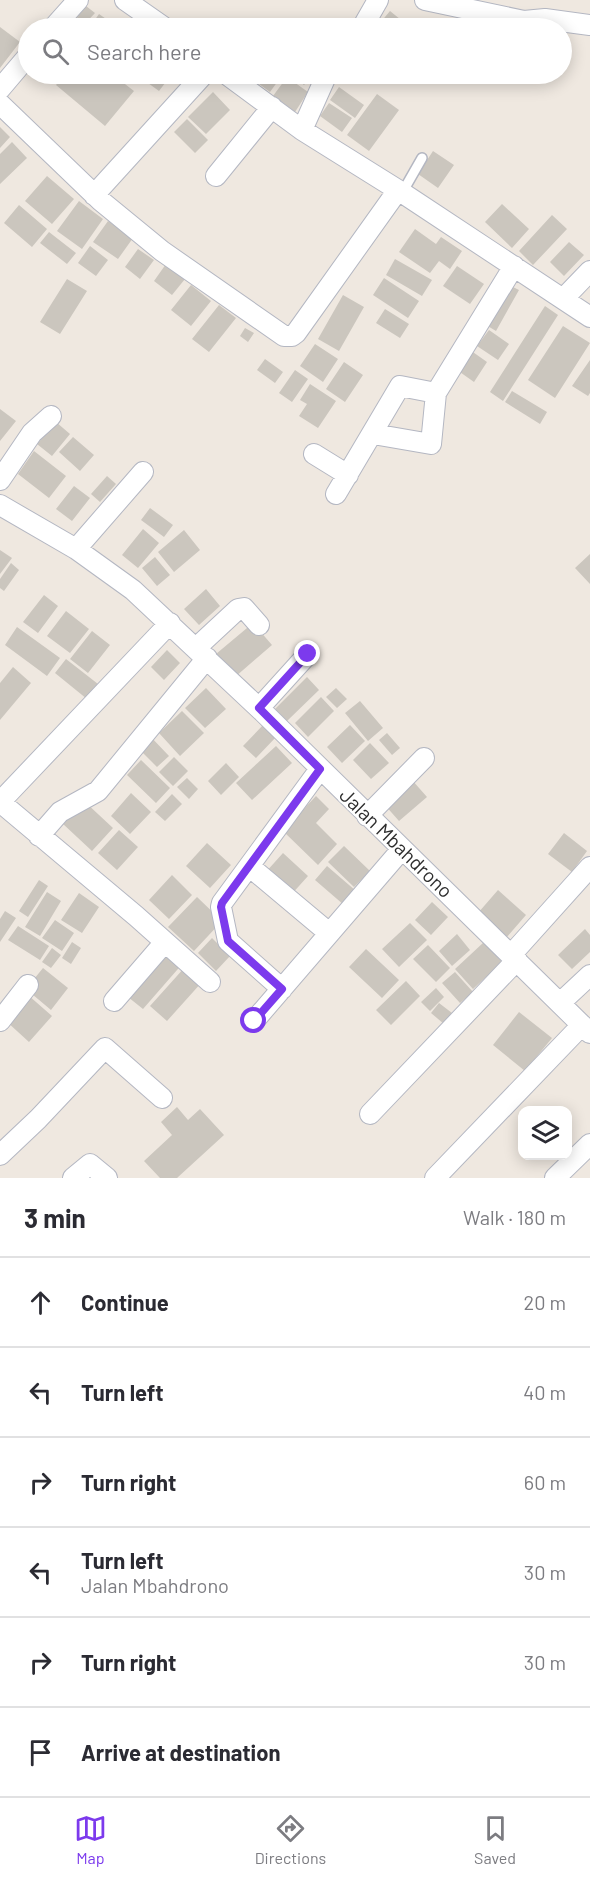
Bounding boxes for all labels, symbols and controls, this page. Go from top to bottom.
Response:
search box [18,18,572,84]
icon: search [39,35,72,68]
text: Search here [87,38,201,64]
route end [294,640,320,666]
street label: Jalan Mbahdrono [335,782,458,902]
route start [240,1007,266,1033]
map controls [518,1106,572,1160]
button: layers [518,1106,572,1160]
text: 3 min [24,1202,86,1233]
text: Walk · 180 m [463,1205,566,1229]
icon: ahead [24,1286,57,1319]
text: Continue [81,1289,169,1315]
text: 20 m [523,1290,566,1314]
icon: left [24,1376,57,1409]
text: Turn left [81,1379,164,1405]
text: 40 m [523,1380,566,1404]
icon: right [24,1466,57,1499]
text: Turn right [81,1469,176,1495]
text: 60 m [524,1470,566,1494]
text: Turn left [81,1547,164,1573]
icon: left [24,1556,57,1589]
text: 30 m [524,1560,566,1584]
text: Jalan Mbahdrono [81,1573,229,1597]
icon: right [24,1646,57,1679]
text: Turn right [81,1649,176,1675]
text: 30 m [524,1650,566,1674]
icon: arrive [24,1736,57,1769]
text: Arrive at destination [81,1739,280,1765]
tab: Map [74,1812,107,1867]
tab: Directions [255,1812,326,1867]
tab: Saved [474,1812,516,1867]

